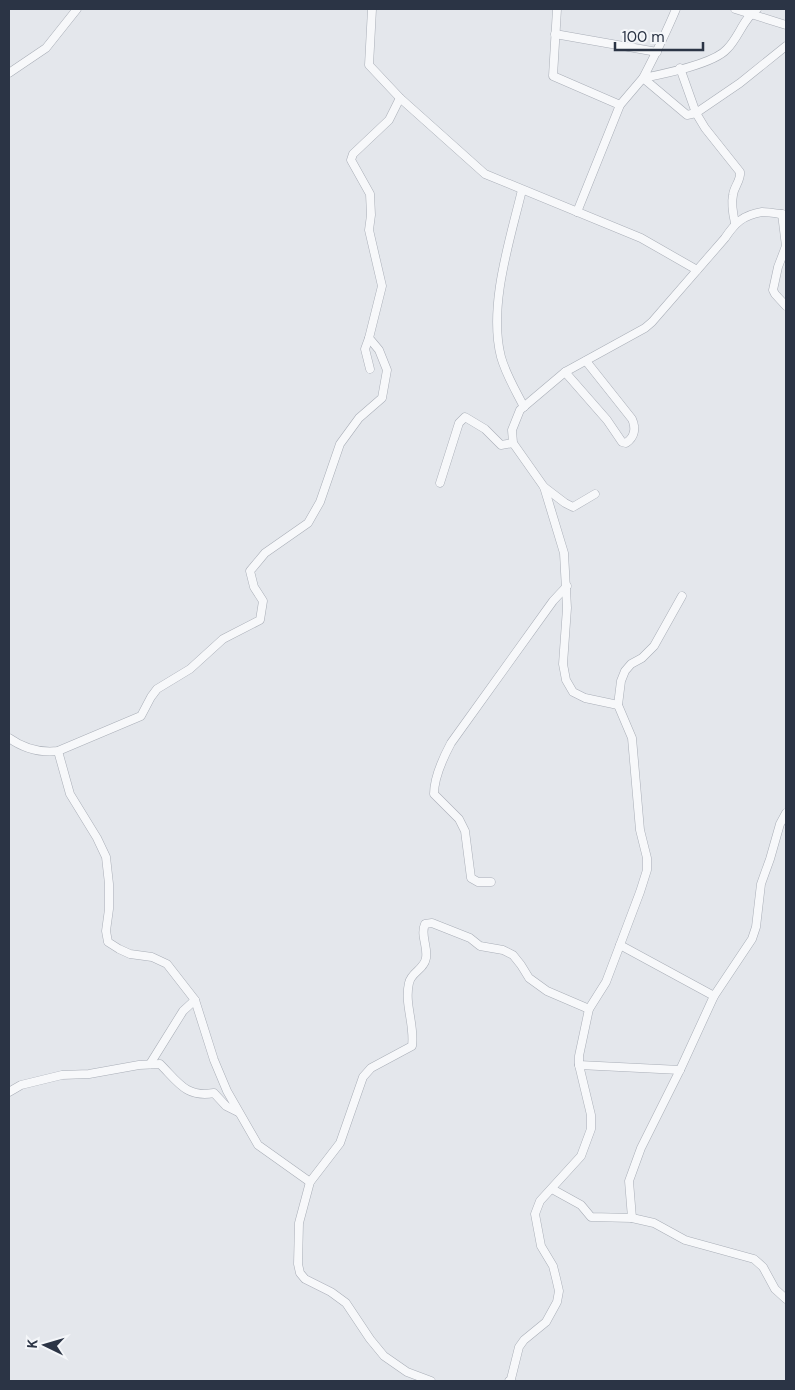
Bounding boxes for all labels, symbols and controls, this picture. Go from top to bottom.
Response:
scale bar [615,20,702,52]
text: 100 m [622,27,665,47]
north arrow [20,1320,70,1370]
text: K [23,1339,41,1349]

